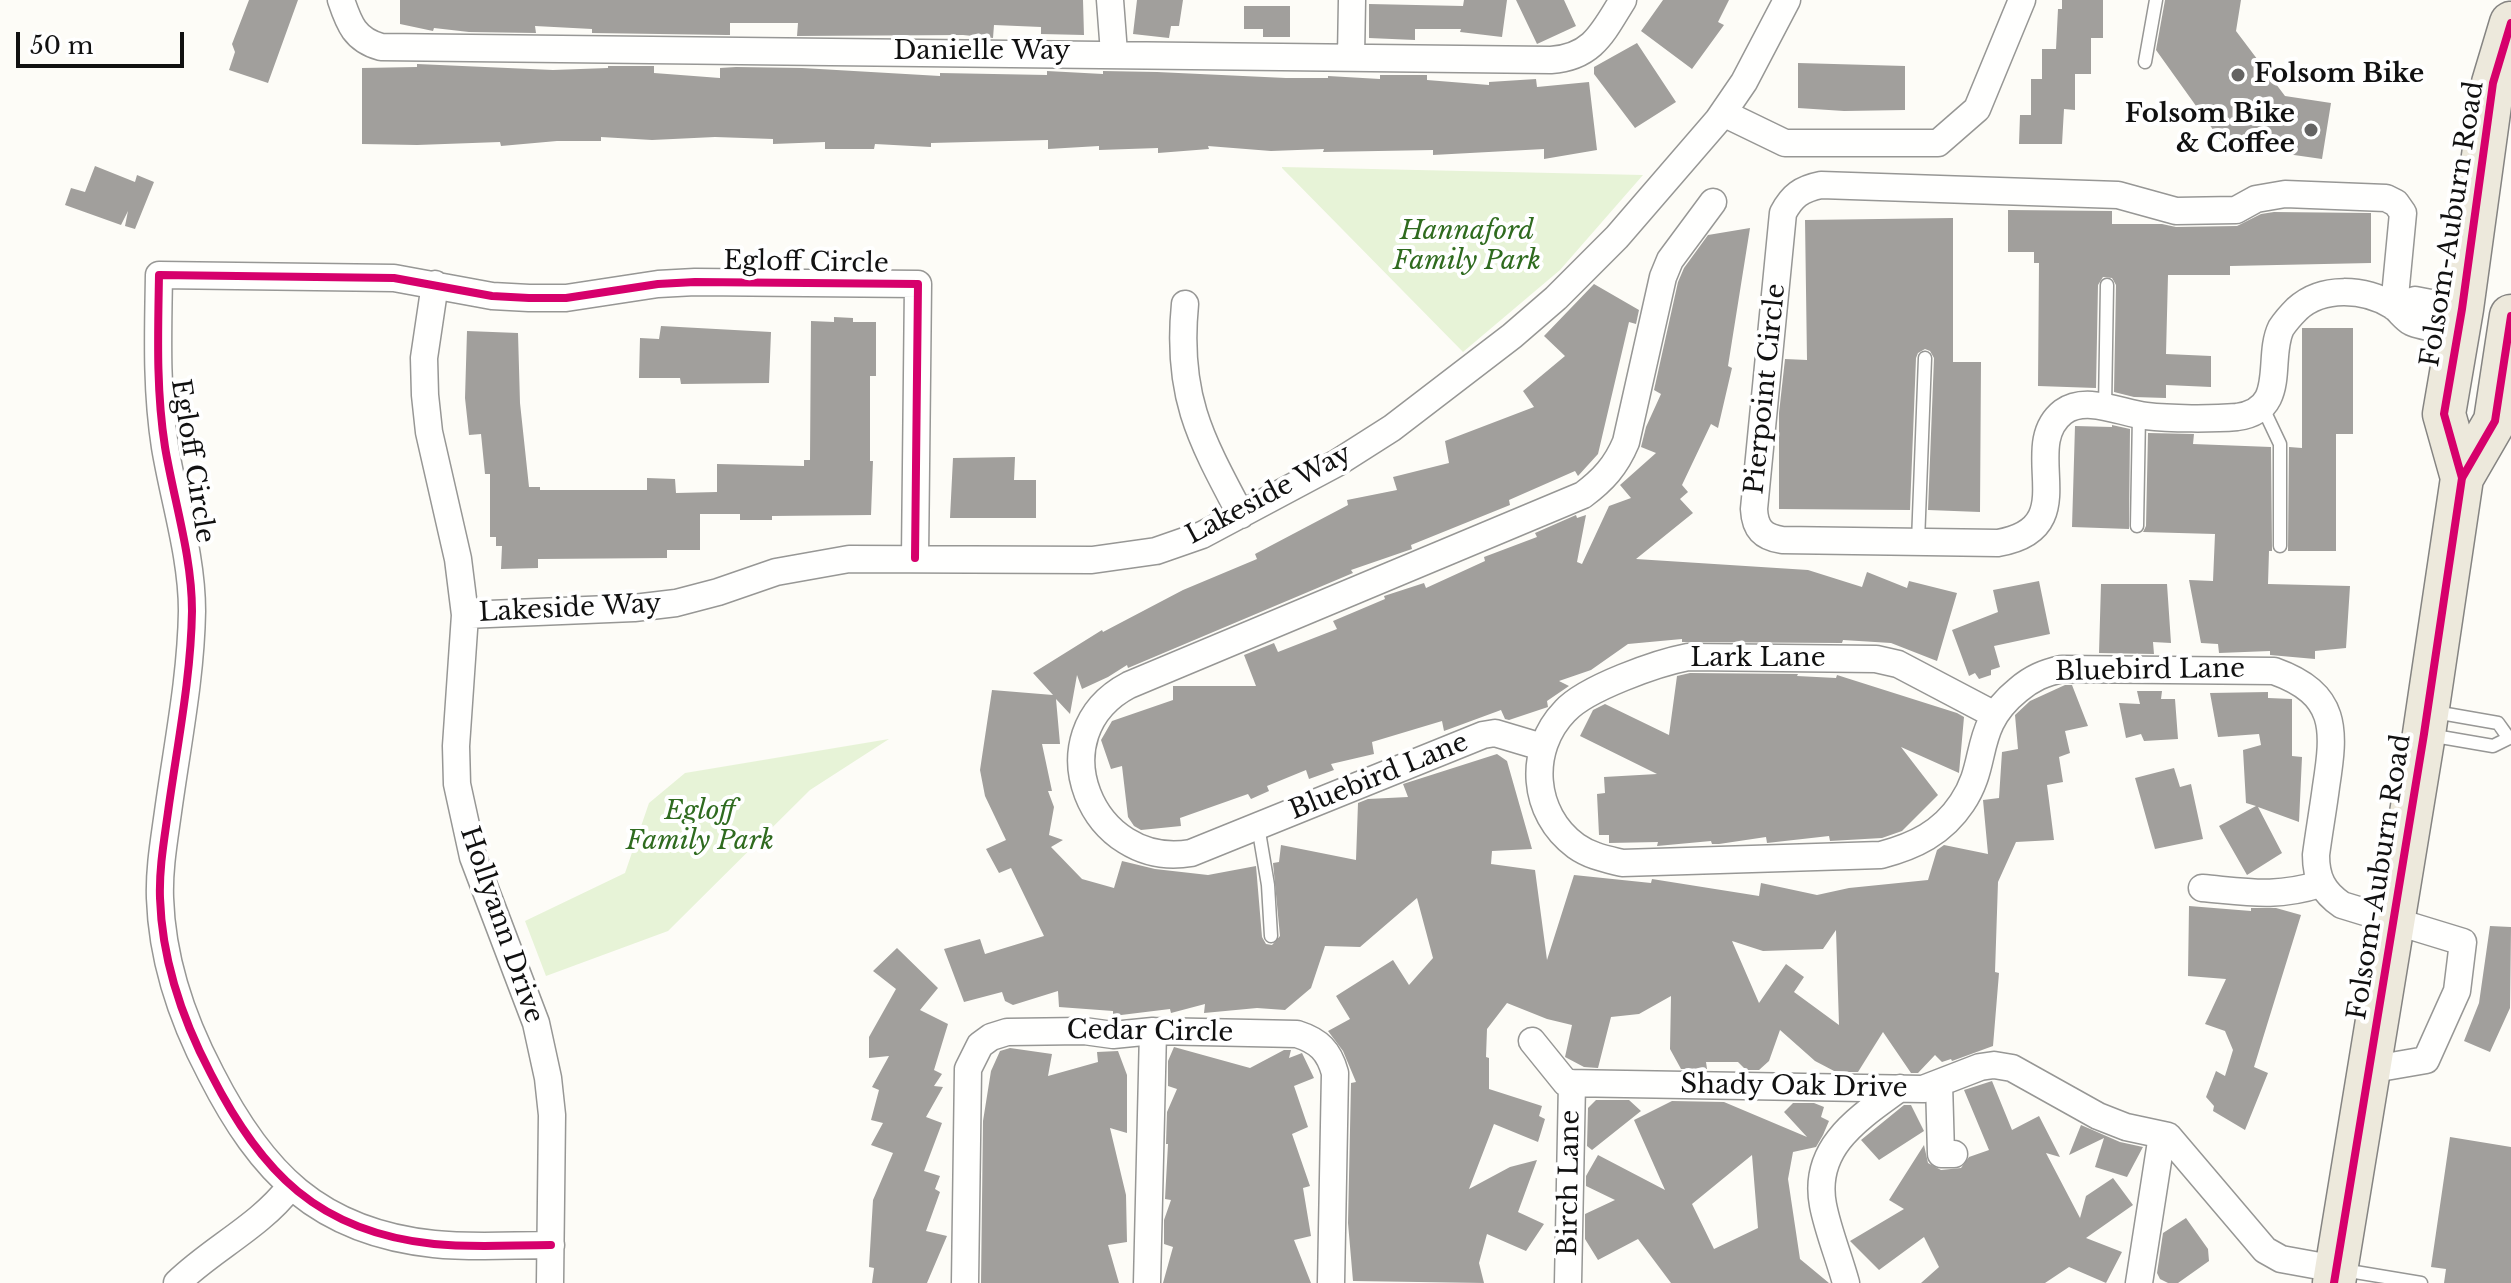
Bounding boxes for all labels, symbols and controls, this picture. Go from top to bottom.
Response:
scale bar [20,16,188,66]
text: 50 m [30,31,93,60]
street label: Danielle Way [894,36,1070,68]
place label: Folsom Bike [2254,59,2424,91]
marker: Folsom Bike [2229,66,2247,84]
street label: Folsom-Auburn Road [2415,79,2491,369]
place label: Folsom Bike & Coffee [2125,99,2295,160]
marker: Folsom Bike & Coffee [2302,121,2320,139]
park label: Hannaford Family Park [1393,216,1541,278]
street label: Egloff Circle [723,246,889,280]
street label: Pierpoint Circle [1739,282,1793,496]
street label: Egloff Circle [164,377,220,545]
street label: Lakeside Way [1181,438,1357,552]
street label: Lakeside Way [478,589,662,629]
street label: Lark Lane [1690,643,1826,675]
street label: Bluebird Lane [2055,654,2245,688]
street label: Bluebird Lane [1285,727,1473,827]
street label: Folsom-Auburn Road [2342,732,2418,1022]
park label: Egloff Family Park [626,796,774,858]
street label: Hollyann Drive [453,823,549,1027]
street label: Cedar Circle [1066,1015,1234,1049]
street label: Shady Oak Drive [1680,1069,1908,1105]
street label: Birch Lane [1553,1110,1587,1256]

